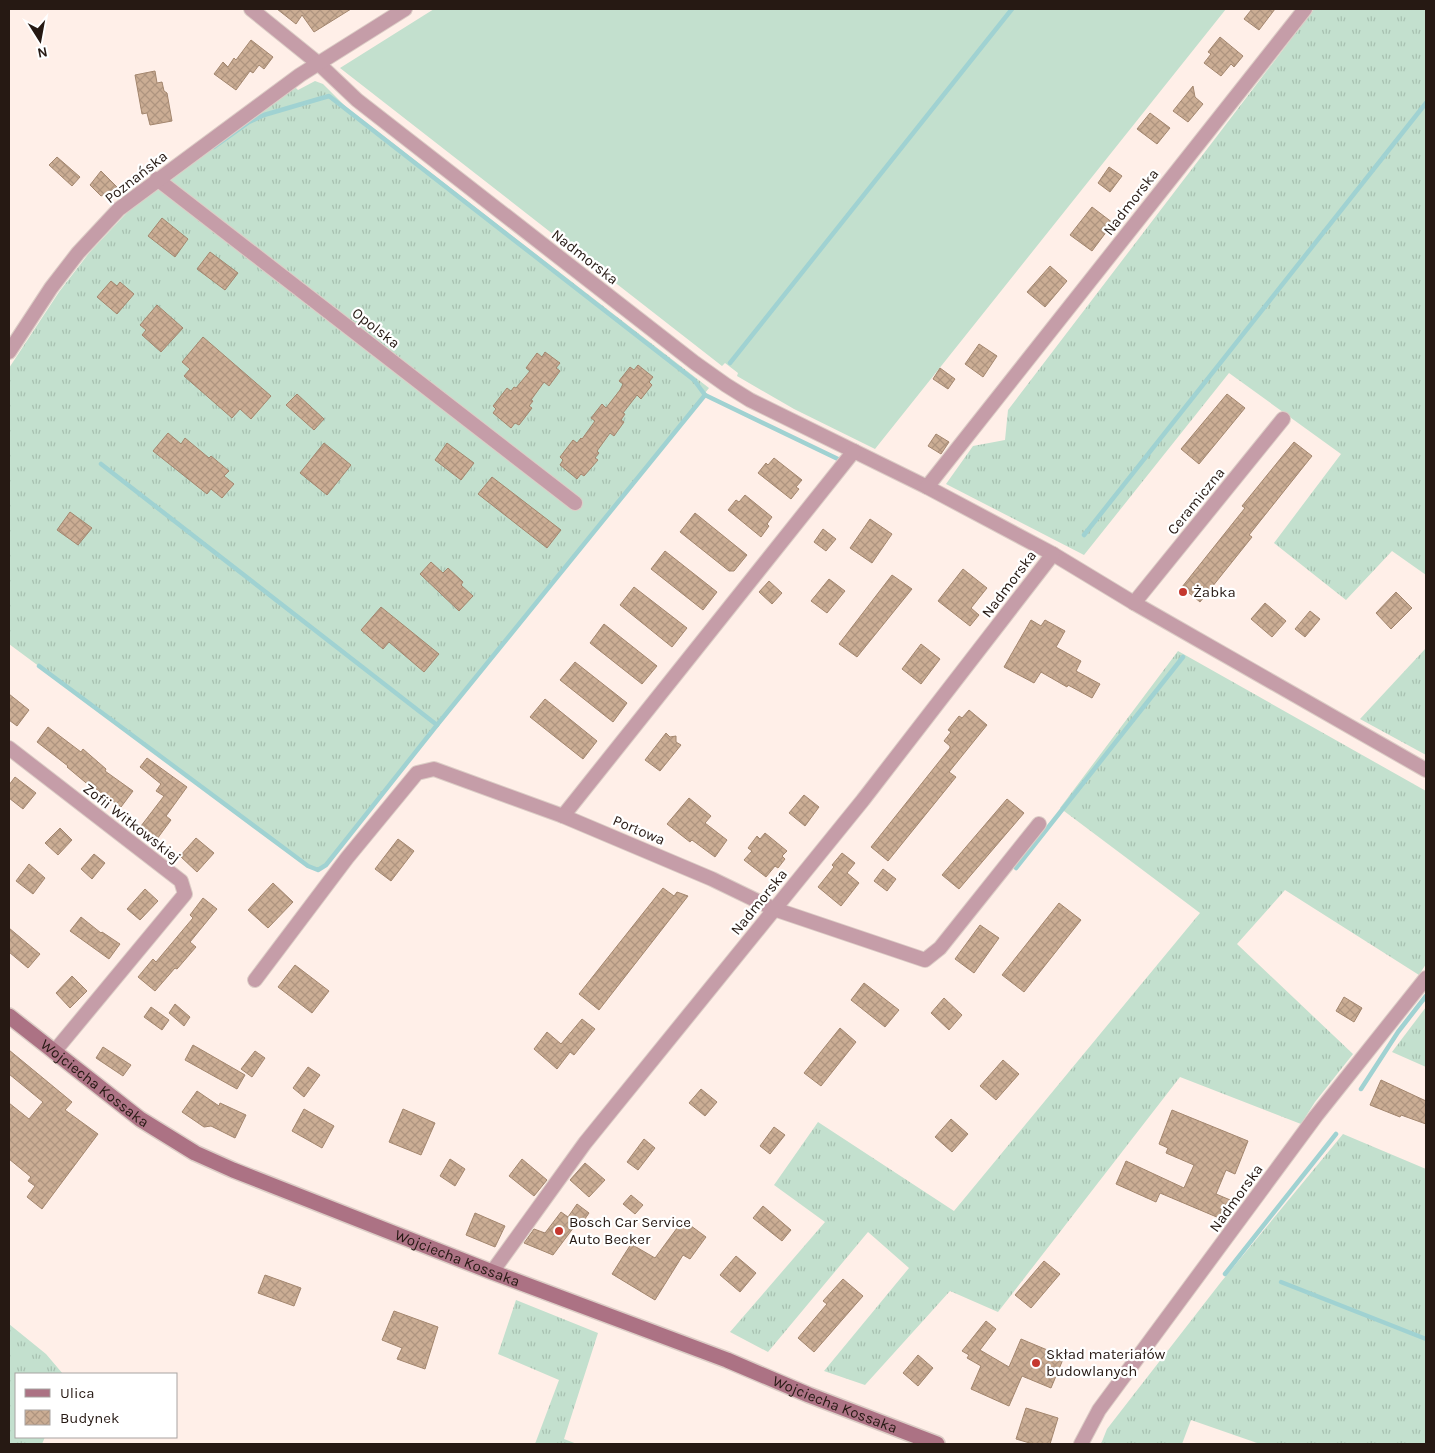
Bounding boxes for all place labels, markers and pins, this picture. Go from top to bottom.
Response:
place label: Żabka [1193,583,1236,601]
marker: Żabka [1177,586,1189,598]
place label: Bosch Car Service Auto Becker [569,1213,691,1248]
marker: Bosch Car Service Auto Becker [553,1225,565,1237]
place label: Skład materiałów budowlanych [1046,1345,1166,1380]
marker: Skład materiałów budowlanych [1030,1357,1042,1369]

